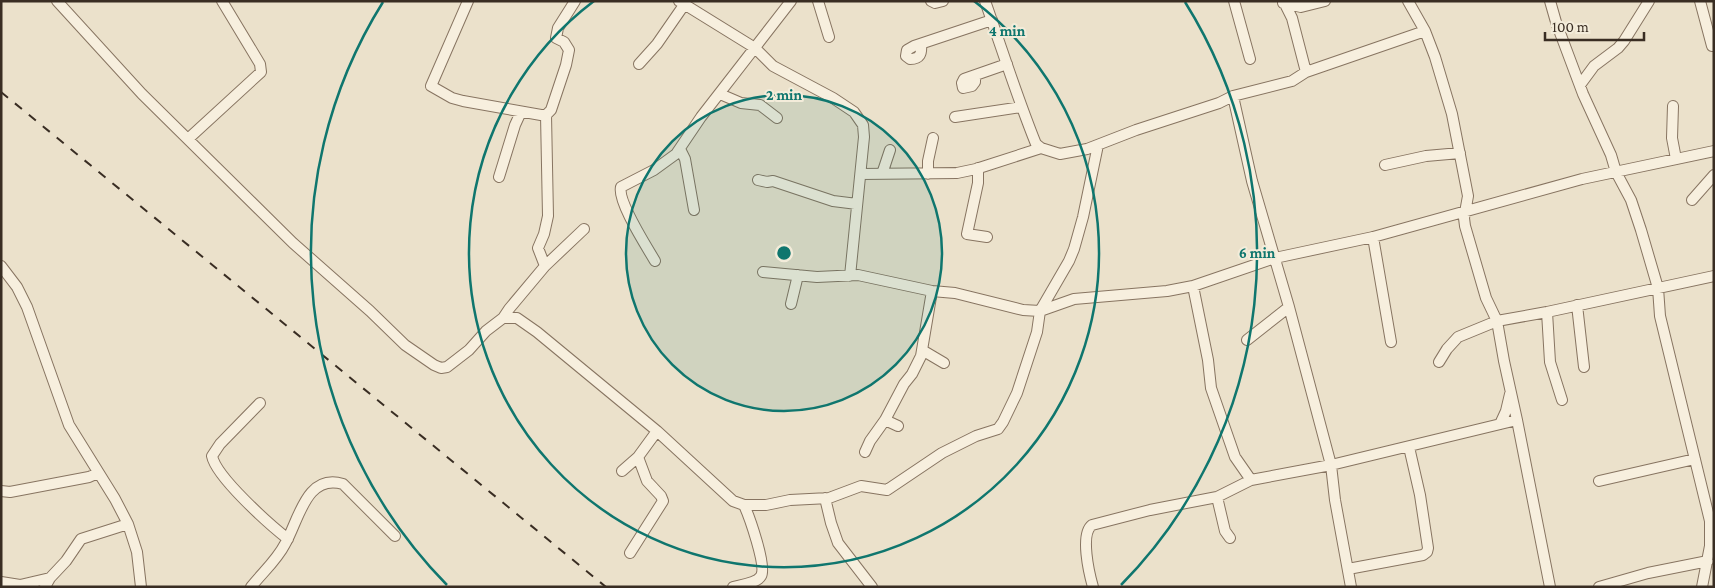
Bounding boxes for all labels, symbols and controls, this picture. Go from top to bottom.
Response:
scale bar [1545,10,1644,42]
text: 100 m [1552,19,1589,35]
text: 4 min [989,23,1026,39]
text: 2 min [766,87,802,103]
centre of rings [775,244,793,262]
text: 6 min [1239,245,1276,261]

